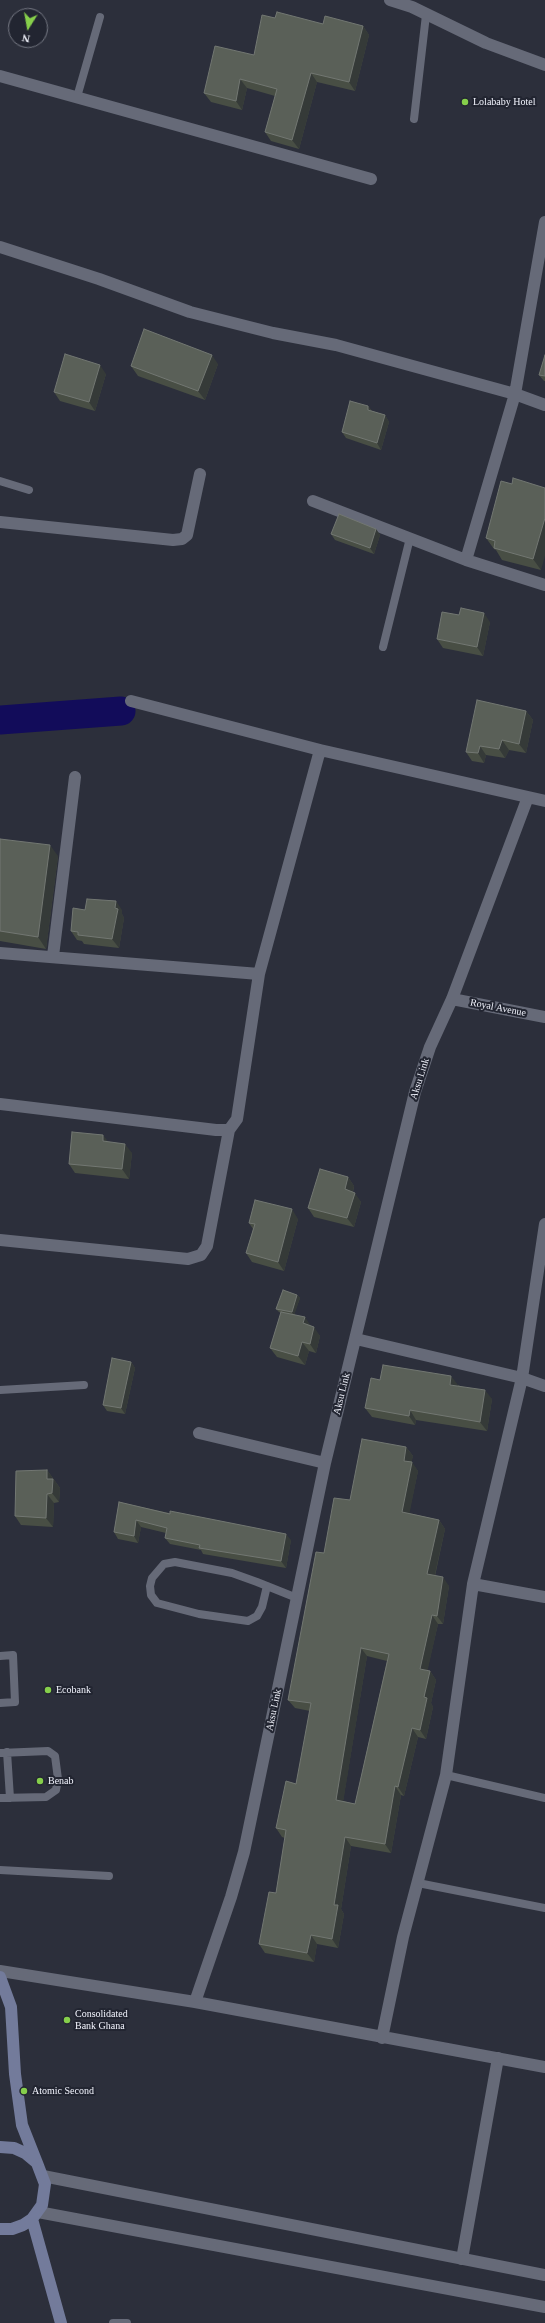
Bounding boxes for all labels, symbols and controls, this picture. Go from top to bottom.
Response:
north arrow [8,8,48,48]
text: N [21,32,31,45]
place label: Lolababy Hotel [473,96,535,108]
marker: Lolababy Hotel [460,97,470,107]
street label: Royal Avenue [469,997,527,1019]
street label: Aksu Link [408,1057,432,1101]
street label: Aksu Link [331,1372,353,1416]
place label: Ecobank [56,1684,91,1696]
marker: Ecobank [43,1685,53,1695]
street label: Aksu Link [264,1688,284,1732]
place label: Benab [48,1775,74,1787]
marker: Benab [35,1776,45,1786]
place label: Consolidated Bank Ghana [75,2008,128,2032]
marker: Consolidated Bank Ghana [62,2015,72,2025]
place label: Atomic Second [32,2085,94,2097]
marker: Atomic Second [19,2086,29,2096]

